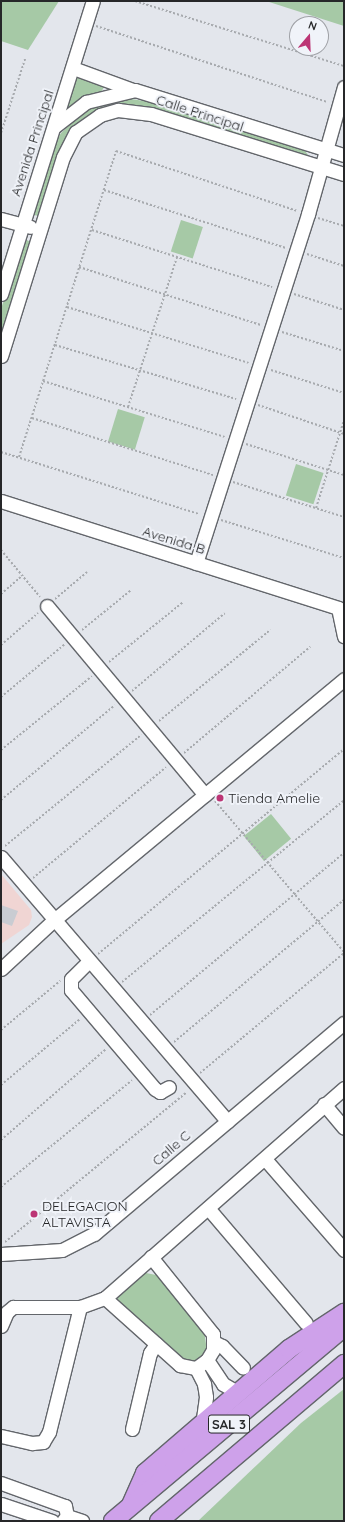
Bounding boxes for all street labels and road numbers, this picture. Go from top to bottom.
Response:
street label: Avenida Principal [7,88,57,198]
street label: Calle Principal [154,91,246,135]
street label: Avenida B [141,522,207,558]
street label: Calle C [149,1127,193,1169]
road number: SAL 3 [208,1413,250,1435]

